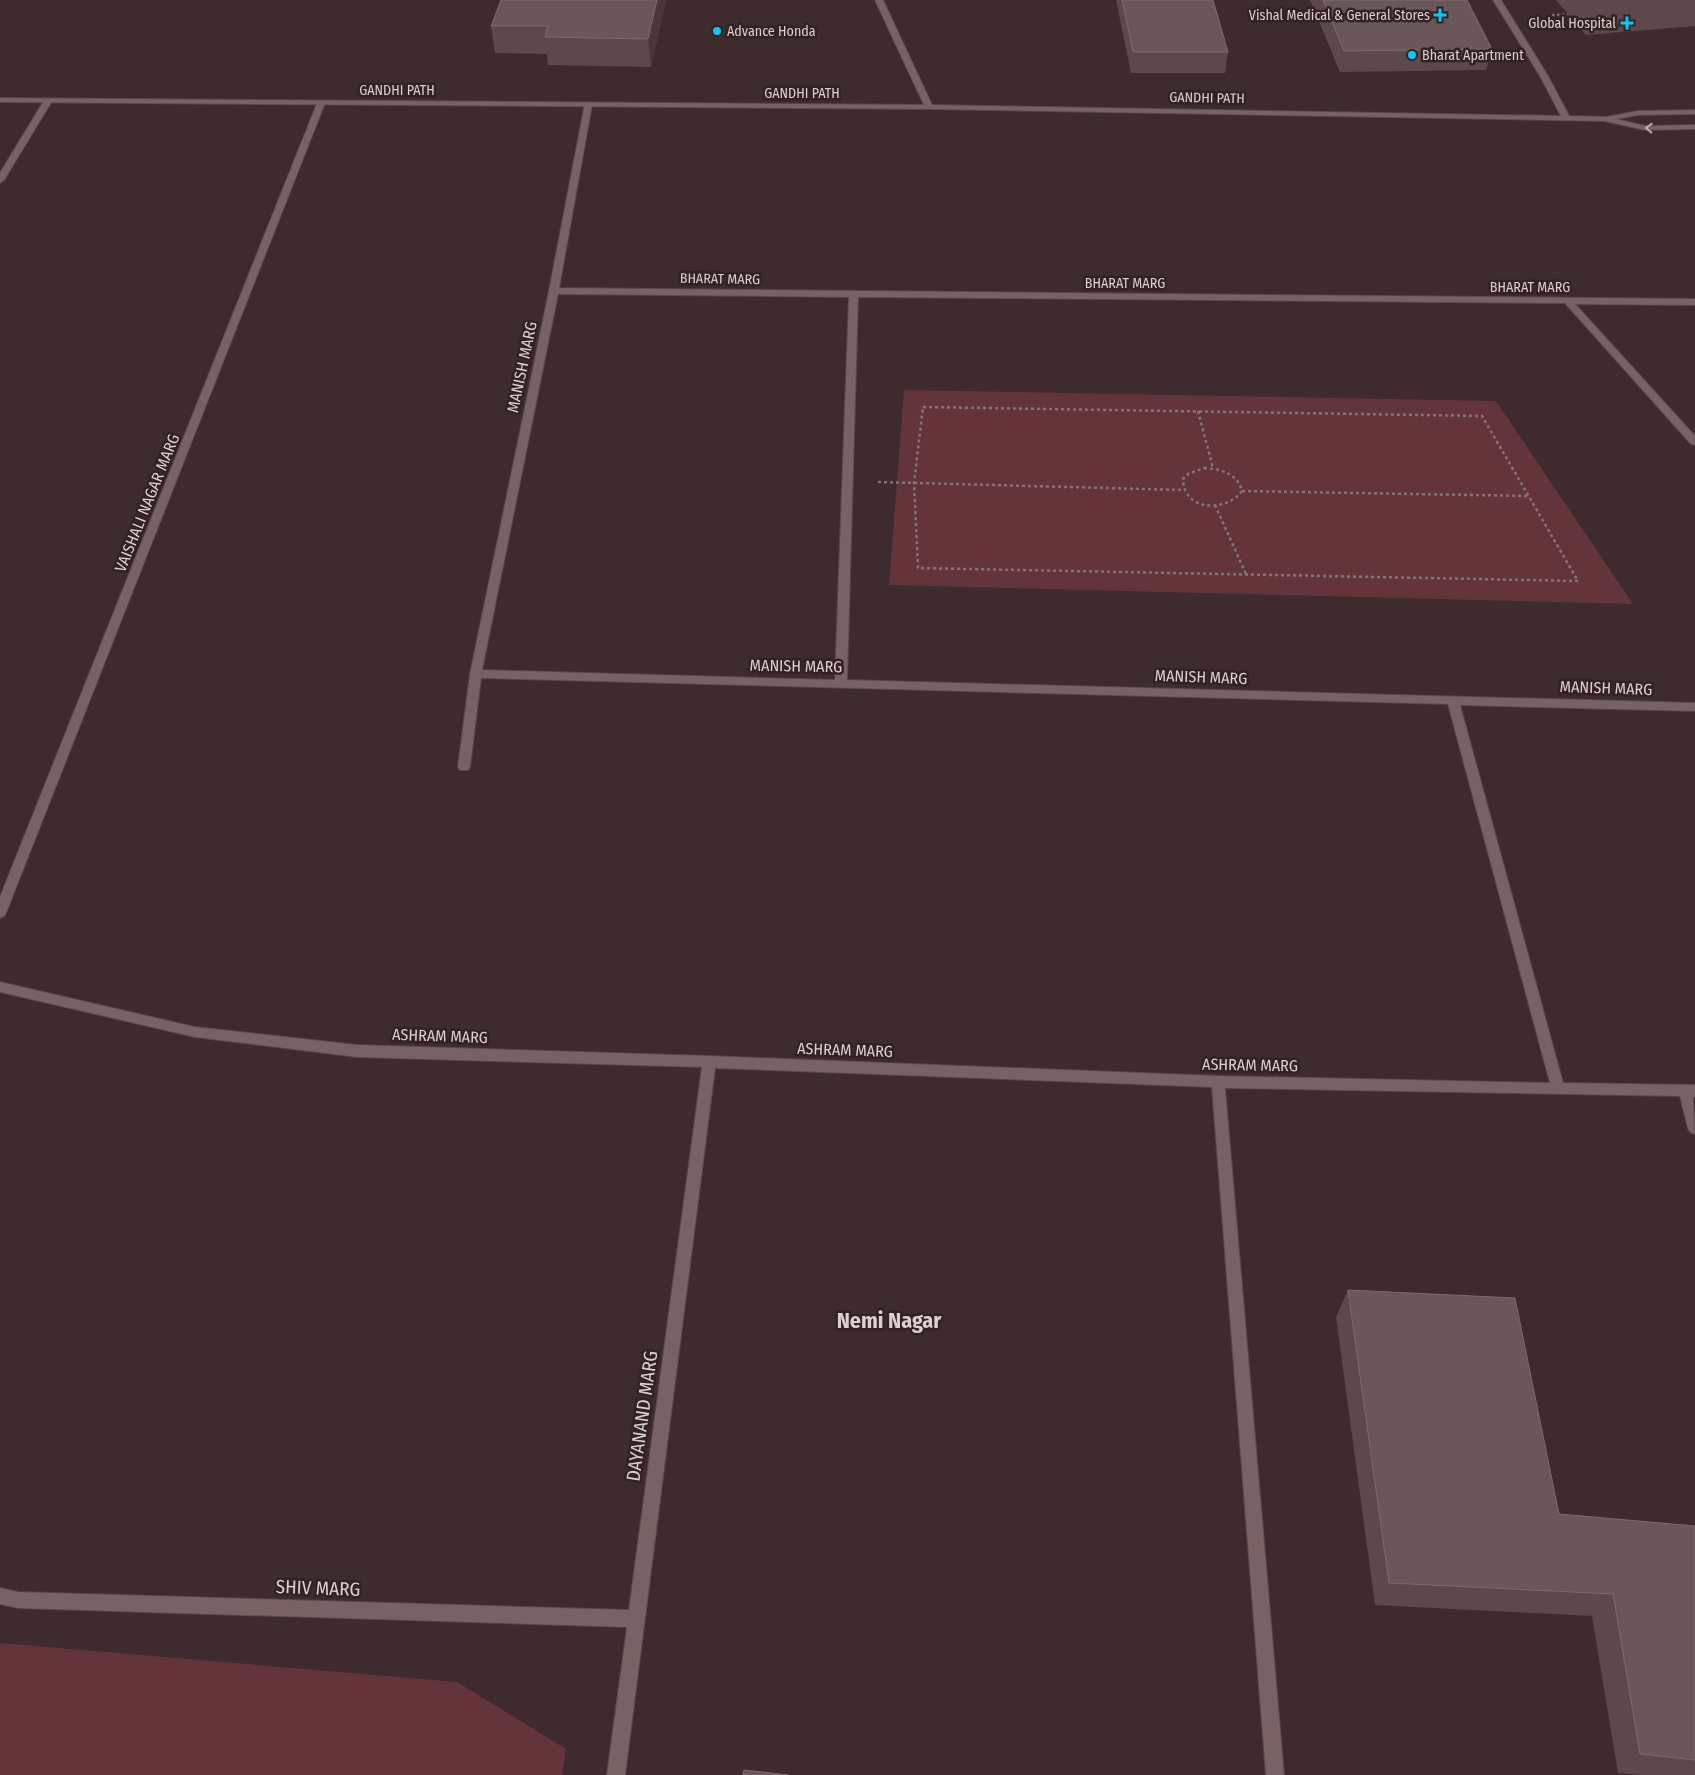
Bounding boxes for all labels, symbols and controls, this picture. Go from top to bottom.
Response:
place label: Vishal Medical & General Stores [1249,7,1430,24]
marker: Vishal Medical & General Stores [1434,9,1446,21]
place label: Global Hospital [1528,15,1616,32]
marker: Global Hospital [1620,16,1634,30]
place label: Advance Honda [727,23,816,40]
marker: Advance Honda [711,25,723,37]
place label: Bharat Apartment [1422,47,1524,64]
marker: Bharat Apartment [1406,49,1418,61]
street label: GANDHI PATH [359,82,435,99]
street label: GANDHI PATH [764,85,840,102]
street label: GANDHI PATH [1169,89,1245,107]
one-way arrow [1645,122,1653,133]
street label: BHARAT MARG [680,270,760,288]
street label: BHARAT MARG [1085,275,1165,292]
street label: BHARAT MARG [1490,279,1570,296]
street label: MANISH MARG [503,320,541,414]
street label: VAISHALI NAGAR MARG [111,431,183,575]
street label: MANISH MARG [750,656,842,676]
street label: MANISH MARG [1154,666,1248,688]
street label: MANISH MARG [1559,677,1653,699]
street label: ASHRAM MARG [392,1025,488,1047]
street label: ASHRAM MARG [797,1039,893,1061]
street label: ASHRAM MARG [1202,1055,1298,1075]
district label: Nemi Nagar [837,1307,942,1334]
street label: DAYANAND MARG [621,1349,663,1483]
street label: SHIV MARG [275,1575,361,1601]

